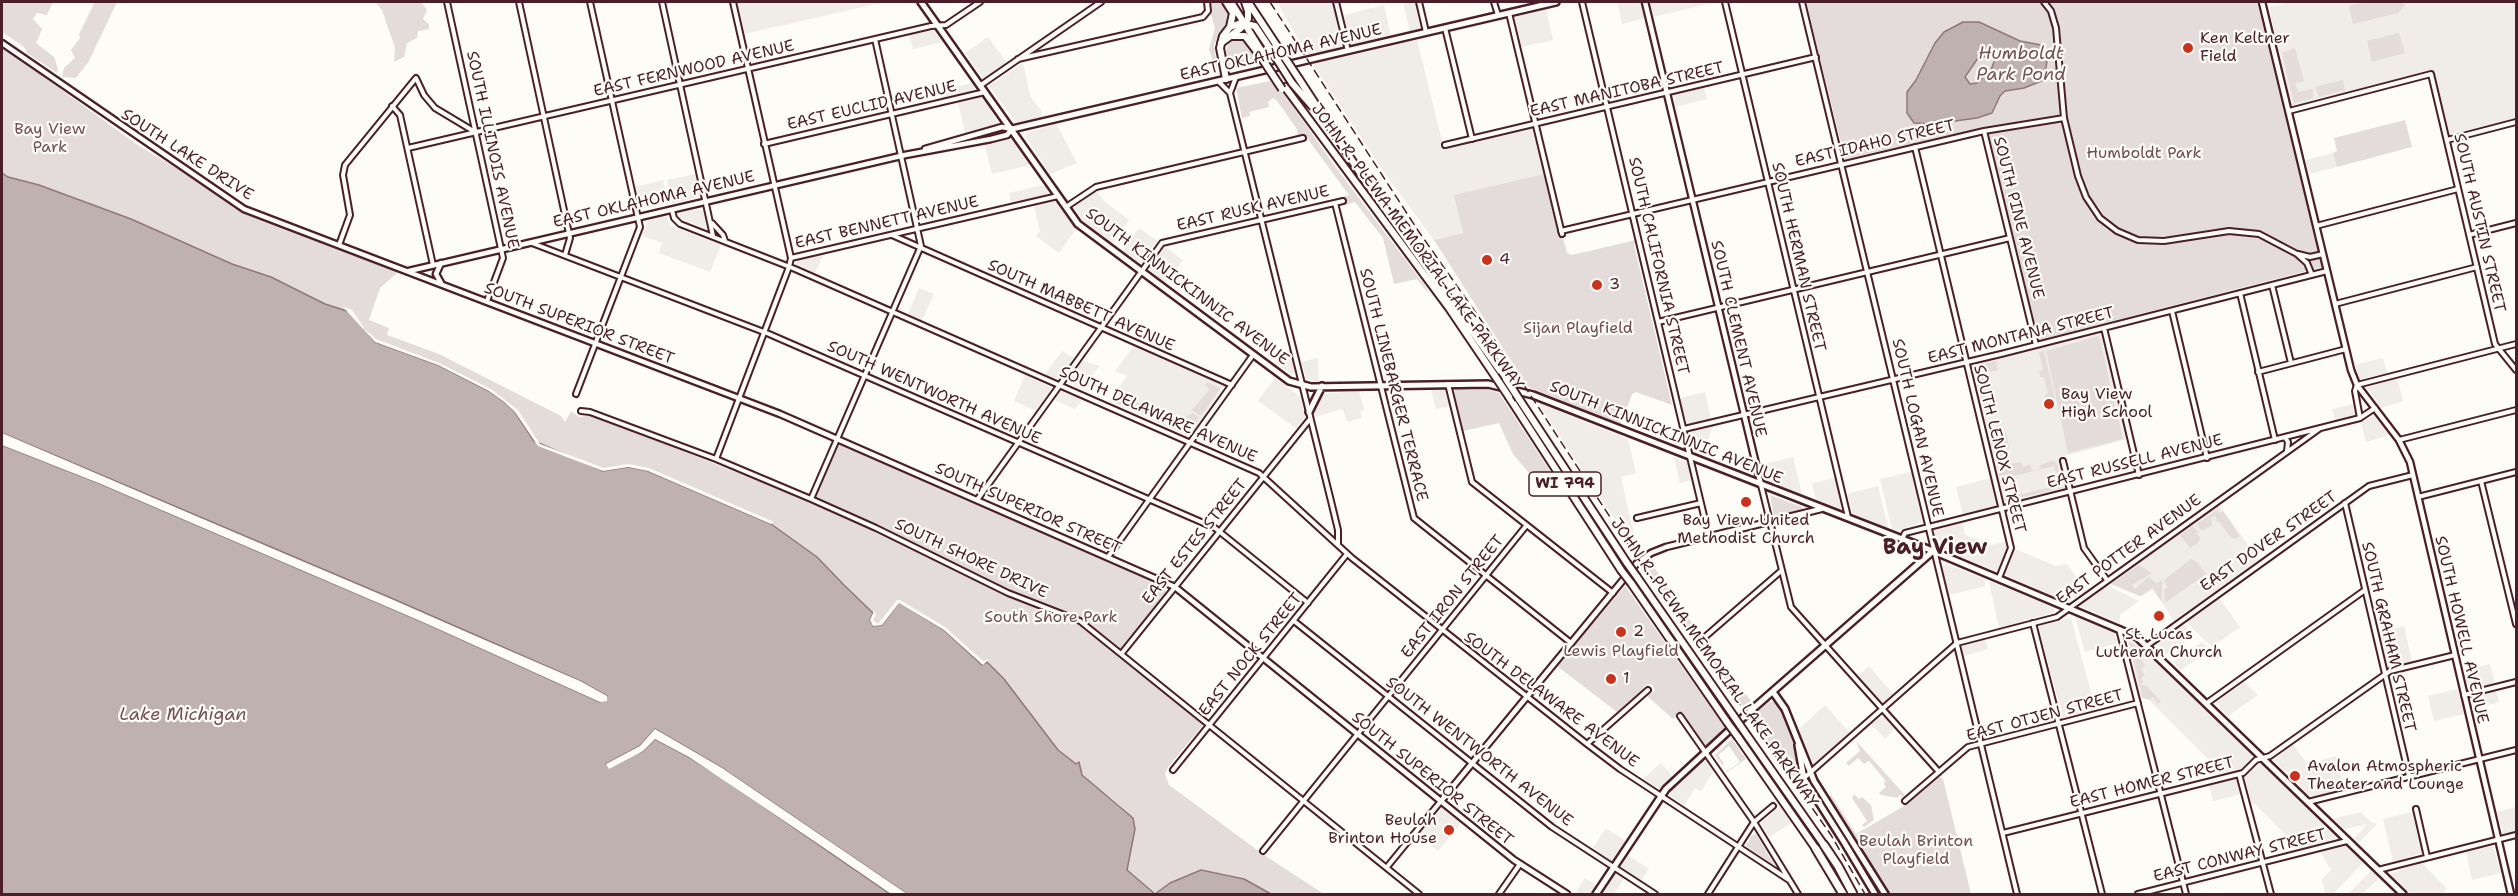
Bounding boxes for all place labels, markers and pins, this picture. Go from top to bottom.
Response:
place label: Ken Keltner Field [2200,29,2290,67]
marker: Ken Keltner Field [2181,41,2195,55]
place label: 4 [1499,250,1510,270]
marker: 4 [1480,253,1494,267]
place label: 3 [1609,275,1620,295]
marker: 3 [1590,278,1604,292]
place label: Bay View High School [2061,385,2152,423]
marker: Bay View High School [2042,397,2056,411]
marker: Bay View United Methodist Church [1739,495,1753,509]
place label: Bay View United Methodist Church [1677,511,1815,549]
marker: St. Lucas Lutheran Church [2152,609,2166,623]
place label: 2 [1633,622,1644,642]
marker: 2 [1614,625,1628,639]
place label: St. Lucas Lutheran Church [2095,625,2223,663]
place label: 1 [1623,669,1630,689]
marker: 1 [1604,672,1618,686]
place label: Avalon Atmospheric Theater and Lounge [2307,757,2464,795]
marker: Avalon Atmospheric Theater and Lounge [2288,769,2302,783]
place label: Beulah Brinton House [1328,811,1437,849]
marker: Beulah Brinton House [1442,823,1456,837]

